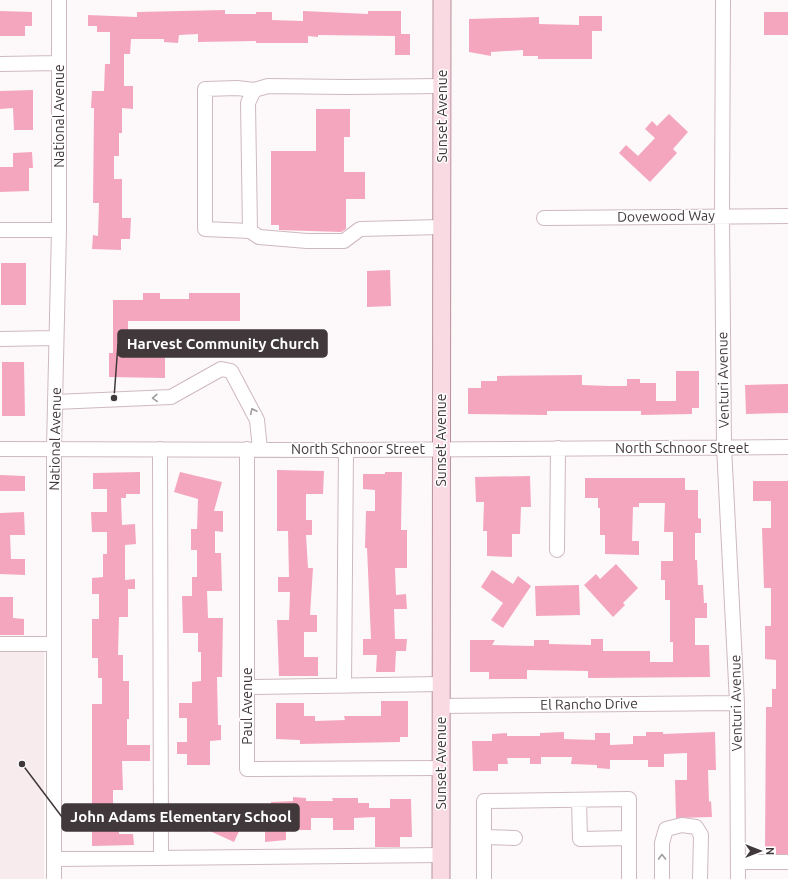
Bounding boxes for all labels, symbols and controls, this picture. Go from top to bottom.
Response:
street label: National Avenue [51,64,67,168]
street label: Sunset Avenue [434,69,450,163]
street label: Dovewood Way [617,207,715,225]
callout: Harvest Community Church [118,330,327,357]
street label: Venturi Avenue [714,332,732,428]
text: Harvest Community Church [127,335,319,352]
street label: National Avenue [46,387,64,491]
street label: Sunset Avenue [433,393,449,487]
one-way arrow [152,394,158,402]
one-way arrow [250,408,258,416]
street label: North Schnoor Street [615,440,749,456]
street label: North Schnoor Street [291,441,425,457]
street label: Venturi Avenue [727,655,745,751]
street label: Paul Avenue [239,667,255,745]
street label: El Rancho Drive [540,695,638,713]
street label: Sunset Avenue [433,716,449,810]
callout: John Adams Elementary School [62,804,299,831]
text: John Adams Elementary School [70,808,292,825]
north arrow [740,831,780,871]
text: N [764,847,776,855]
one-way arrow [658,854,666,860]

